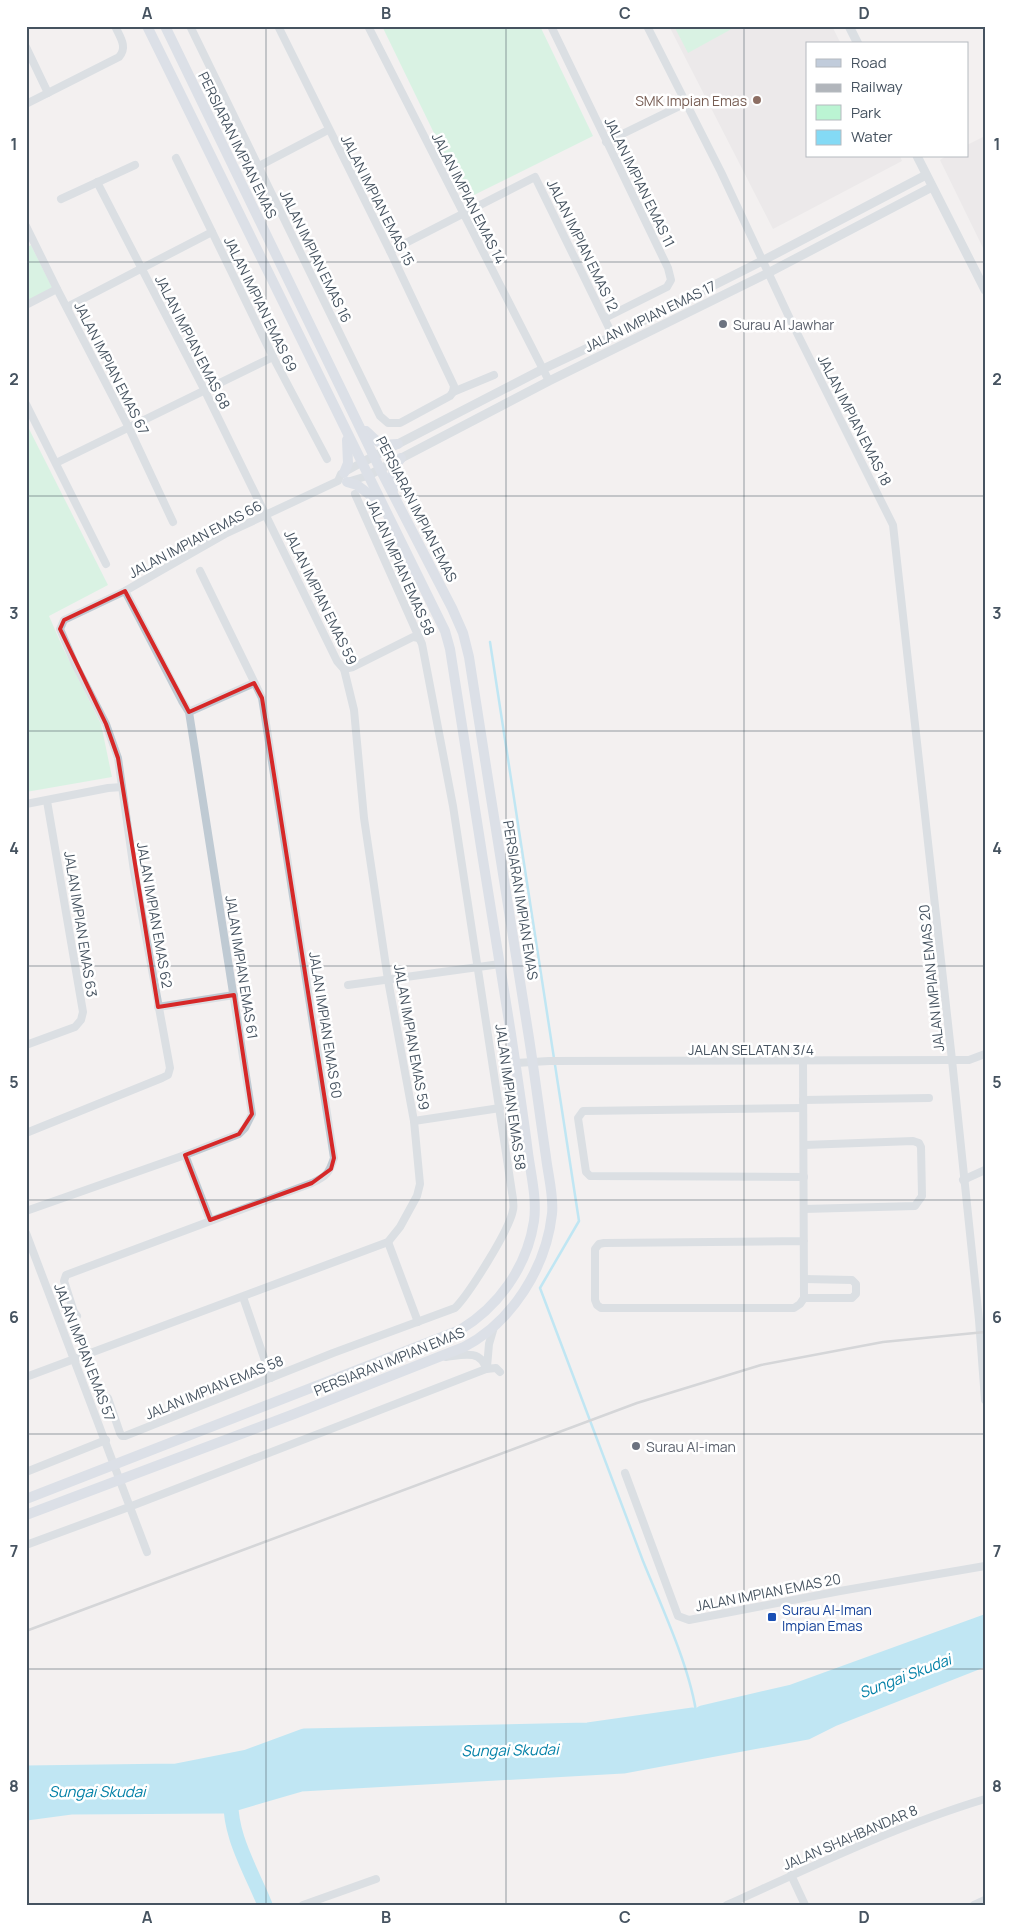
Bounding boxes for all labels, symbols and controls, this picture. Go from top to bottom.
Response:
text: A [142,2,153,24]
text: B [381,2,391,24]
text: C [619,2,631,24]
text: D [858,2,870,24]
legend [806,42,968,158]
text: Road [851,52,887,73]
street label: PERSIARAN IMPIAN EMAS [194,68,282,222]
text: Railway [851,76,903,97]
place label: SMK Impian Emas [635,91,747,110]
marker: SMK Impian Emas [751,94,763,106]
text: Park [851,102,881,123]
street label: JALAN IMPIAN EMAS 11 [600,114,680,250]
text: Water [851,126,893,147]
street label: JALAN IMPIAN EMAS 14 [428,129,510,267]
street label: JALAN IMPIAN EMAS 15 [337,131,419,269]
text: 1 [10,133,18,155]
text: 1 [993,133,1001,155]
street label: JALAN IMPIAN EMAS 12 [543,176,623,314]
street label: JALAN IMPIAN EMAS 16 [276,186,356,326]
street label: JALAN IMPIAN EMAS 69 [220,233,302,375]
street label: JALAN IMPIAN EMAS 68 [151,272,235,412]
street label: JALAN IMPIAN EMAS 17 [581,276,719,356]
street label: JALAN IMPIAN EMAS 67 [70,298,154,438]
place label: Surau Al Jawhar [733,315,834,334]
marker: Surau Al Jawhar [717,318,729,330]
street label: JALAN IMPIAN EMAS 18 [814,351,896,489]
text: 2 [9,368,19,390]
text: 2 [992,368,1002,390]
street label: PERSIARAN IMPIAN EMAS [372,433,462,585]
street label: JALAN IMPIAN EMAS 66 [125,496,265,582]
street label: JALAN IMPIAN EMAS 58 [362,496,440,638]
street label: JALAN IMPIAN EMAS 59 [280,526,362,668]
text: 3 [9,602,19,624]
text: 3 [992,602,1002,624]
street label: PERSIARAN IMPIAN EMAS [499,819,543,981]
text: 4 [9,837,19,859]
text: 4 [992,837,1002,859]
street label: JALAN IMPIAN EMAS 62 [133,841,177,990]
street label: JALAN IMPIAN EMAS 63 [60,850,102,998]
street label: JALAN IMPIAN EMAS 61 [221,894,263,1040]
street label: JALAN IMPIAN EMAS 20 [914,904,948,1052]
street label: JALAN IMPIAN EMAS 60 [305,950,347,1100]
street label: JALAN IMPIAN EMAS 59 [390,962,434,1112]
street label: JALAN IMPIAN EMAS 58 [491,1023,531,1171]
street label: JALAN SELATAN 3/4 [688,1040,814,1059]
text: 5 [9,1071,19,1093]
text: 5 [992,1071,1002,1093]
street label: JALAN IMPIAN EMAS 57 [50,1280,120,1424]
text: 6 [9,1306,19,1328]
text: 6 [992,1306,1002,1328]
street label: PERSIARAN IMPIAN EMAS [311,1322,468,1400]
street label: JALAN IMPIAN EMAS 58 [142,1351,286,1423]
place label: Surau Al-iman [646,1437,736,1456]
marker: Surau Al-iman [630,1440,642,1452]
text: 7 [10,1540,18,1562]
text: 7 [993,1540,1001,1562]
street label: JALAN IMPIAN EMAS 20 [694,1569,842,1615]
place label: Surau Al-Iman Impian Emas [782,1600,872,1635]
marker: Surau Al-Iman Impian Emas [766,1611,778,1623]
water label: Sungai Skudai [856,1648,956,1703]
water label: Sungai Skudai [461,1739,561,1761]
text: 8 [9,1775,19,1797]
text: 8 [992,1775,1002,1797]
water label: Sungai Skudai [48,1781,148,1802]
street label: JALAN SHAHBANDAR 8 [780,1800,920,1874]
text: A [142,1906,153,1928]
text: B [381,1906,391,1928]
text: C [619,1906,631,1928]
text: D [858,1906,870,1928]

